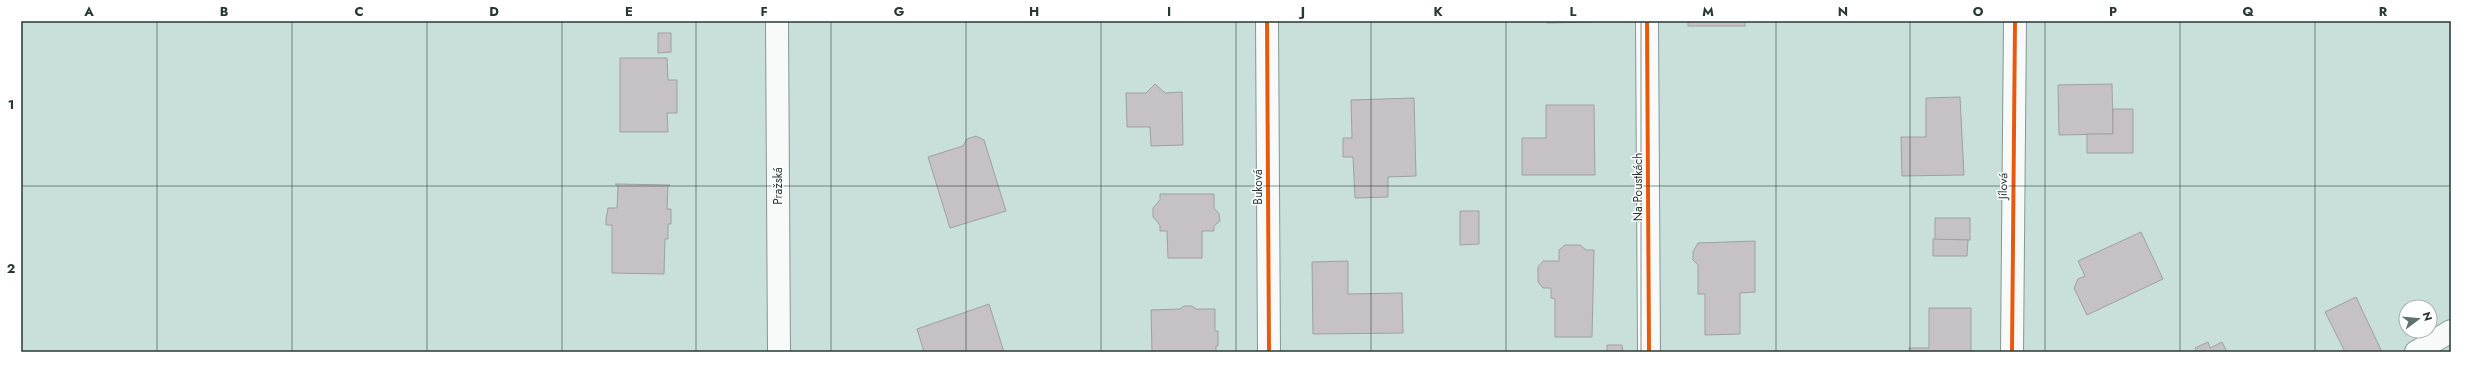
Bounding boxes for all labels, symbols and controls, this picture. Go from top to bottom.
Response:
text: A [83,2,94,21]
text: B [220,2,229,21]
text: C [354,2,364,21]
text: D [489,2,499,21]
text: E [625,2,633,21]
text: F [760,2,768,21]
text: G [894,2,905,21]
text: H [1029,2,1039,21]
text: I [1167,2,1171,21]
text: J [1298,2,1305,21]
text: K [1433,2,1443,21]
text: L [1570,2,1577,21]
text: M [1702,2,1714,21]
text: N [1838,2,1848,21]
text: O [1973,2,1984,21]
text: P [2109,2,2117,21]
text: Q [2242,2,2254,21]
text: R [2379,2,2388,21]
text: 1 [8,95,14,114]
street label: Na Poustkách [1629,153,1647,221]
street label: Pražská [769,167,787,205]
street label: Buková [1249,169,1267,205]
street label: Jílová [1994,173,2012,201]
text: 2 [7,259,15,278]
north arrow [2398,299,2438,339]
text: N [2419,310,2437,323]

